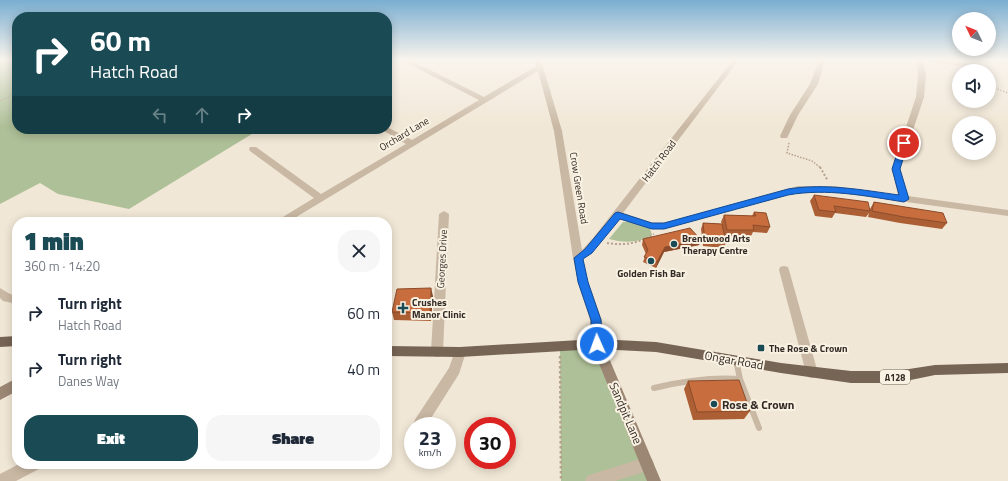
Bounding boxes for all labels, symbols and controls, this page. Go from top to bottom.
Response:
north arrow [952,12,996,56]
map controls [952,12,996,160]
text: 60 m [90,19,151,62]
icon: right [24,28,76,80]
text: Hatch Road [90,58,178,85]
button: sound [952,64,996,108]
icon: left [149,104,171,126]
icon: ahead [191,104,213,126]
icon: right [233,104,255,126]
street label: Orchard Lane [376,113,432,155]
button: layers [952,116,996,160]
pin [887,126,921,160]
icon: arrive [893,132,915,154]
street label: Hatch Road [638,137,680,185]
street label: Crow Green Road [566,151,592,225]
text: 1 min [24,223,84,259]
street label: Georges Drive [433,229,451,289]
button: close [338,230,380,272]
place label: Brentwood Arts Therapy Centre [682,231,751,258]
marker: Brentwood Arts Therapy Centre [669,239,679,249]
text: 360 m · 14:20 [24,256,100,276]
marker: Golden Fish Bar [646,256,656,266]
place label: Golden Fish Bar [617,266,685,281]
text: Turn right [58,292,122,315]
place label: Crushes Manor Clinic [412,295,466,322]
icon: right [24,302,46,324]
text: 60 m [347,302,380,325]
marker: Crushes Manor Clinic [397,302,409,314]
text: Hatch Road [58,315,122,335]
position arrow [576,323,618,365]
place label: The Rose & Crown [769,341,847,356]
marker: The Rose & Crown [756,343,766,353]
street label: Ongar Road [703,345,765,375]
text: Turn right [58,348,122,371]
icon: right [24,358,46,380]
text: 40 m [347,358,380,381]
road number: A128 [880,370,910,384]
text: Danes Way [58,371,119,391]
street label: Sandpit Lane [604,379,648,447]
place label: Rose & Crown [722,395,794,414]
marker: Rose & Crown [709,399,719,409]
button: Exit [24,415,198,461]
button: Share [206,415,380,461]
speed limit sign: 30 [464,417,516,469]
text: 23 [419,422,441,453]
text: km/h [419,445,441,460]

